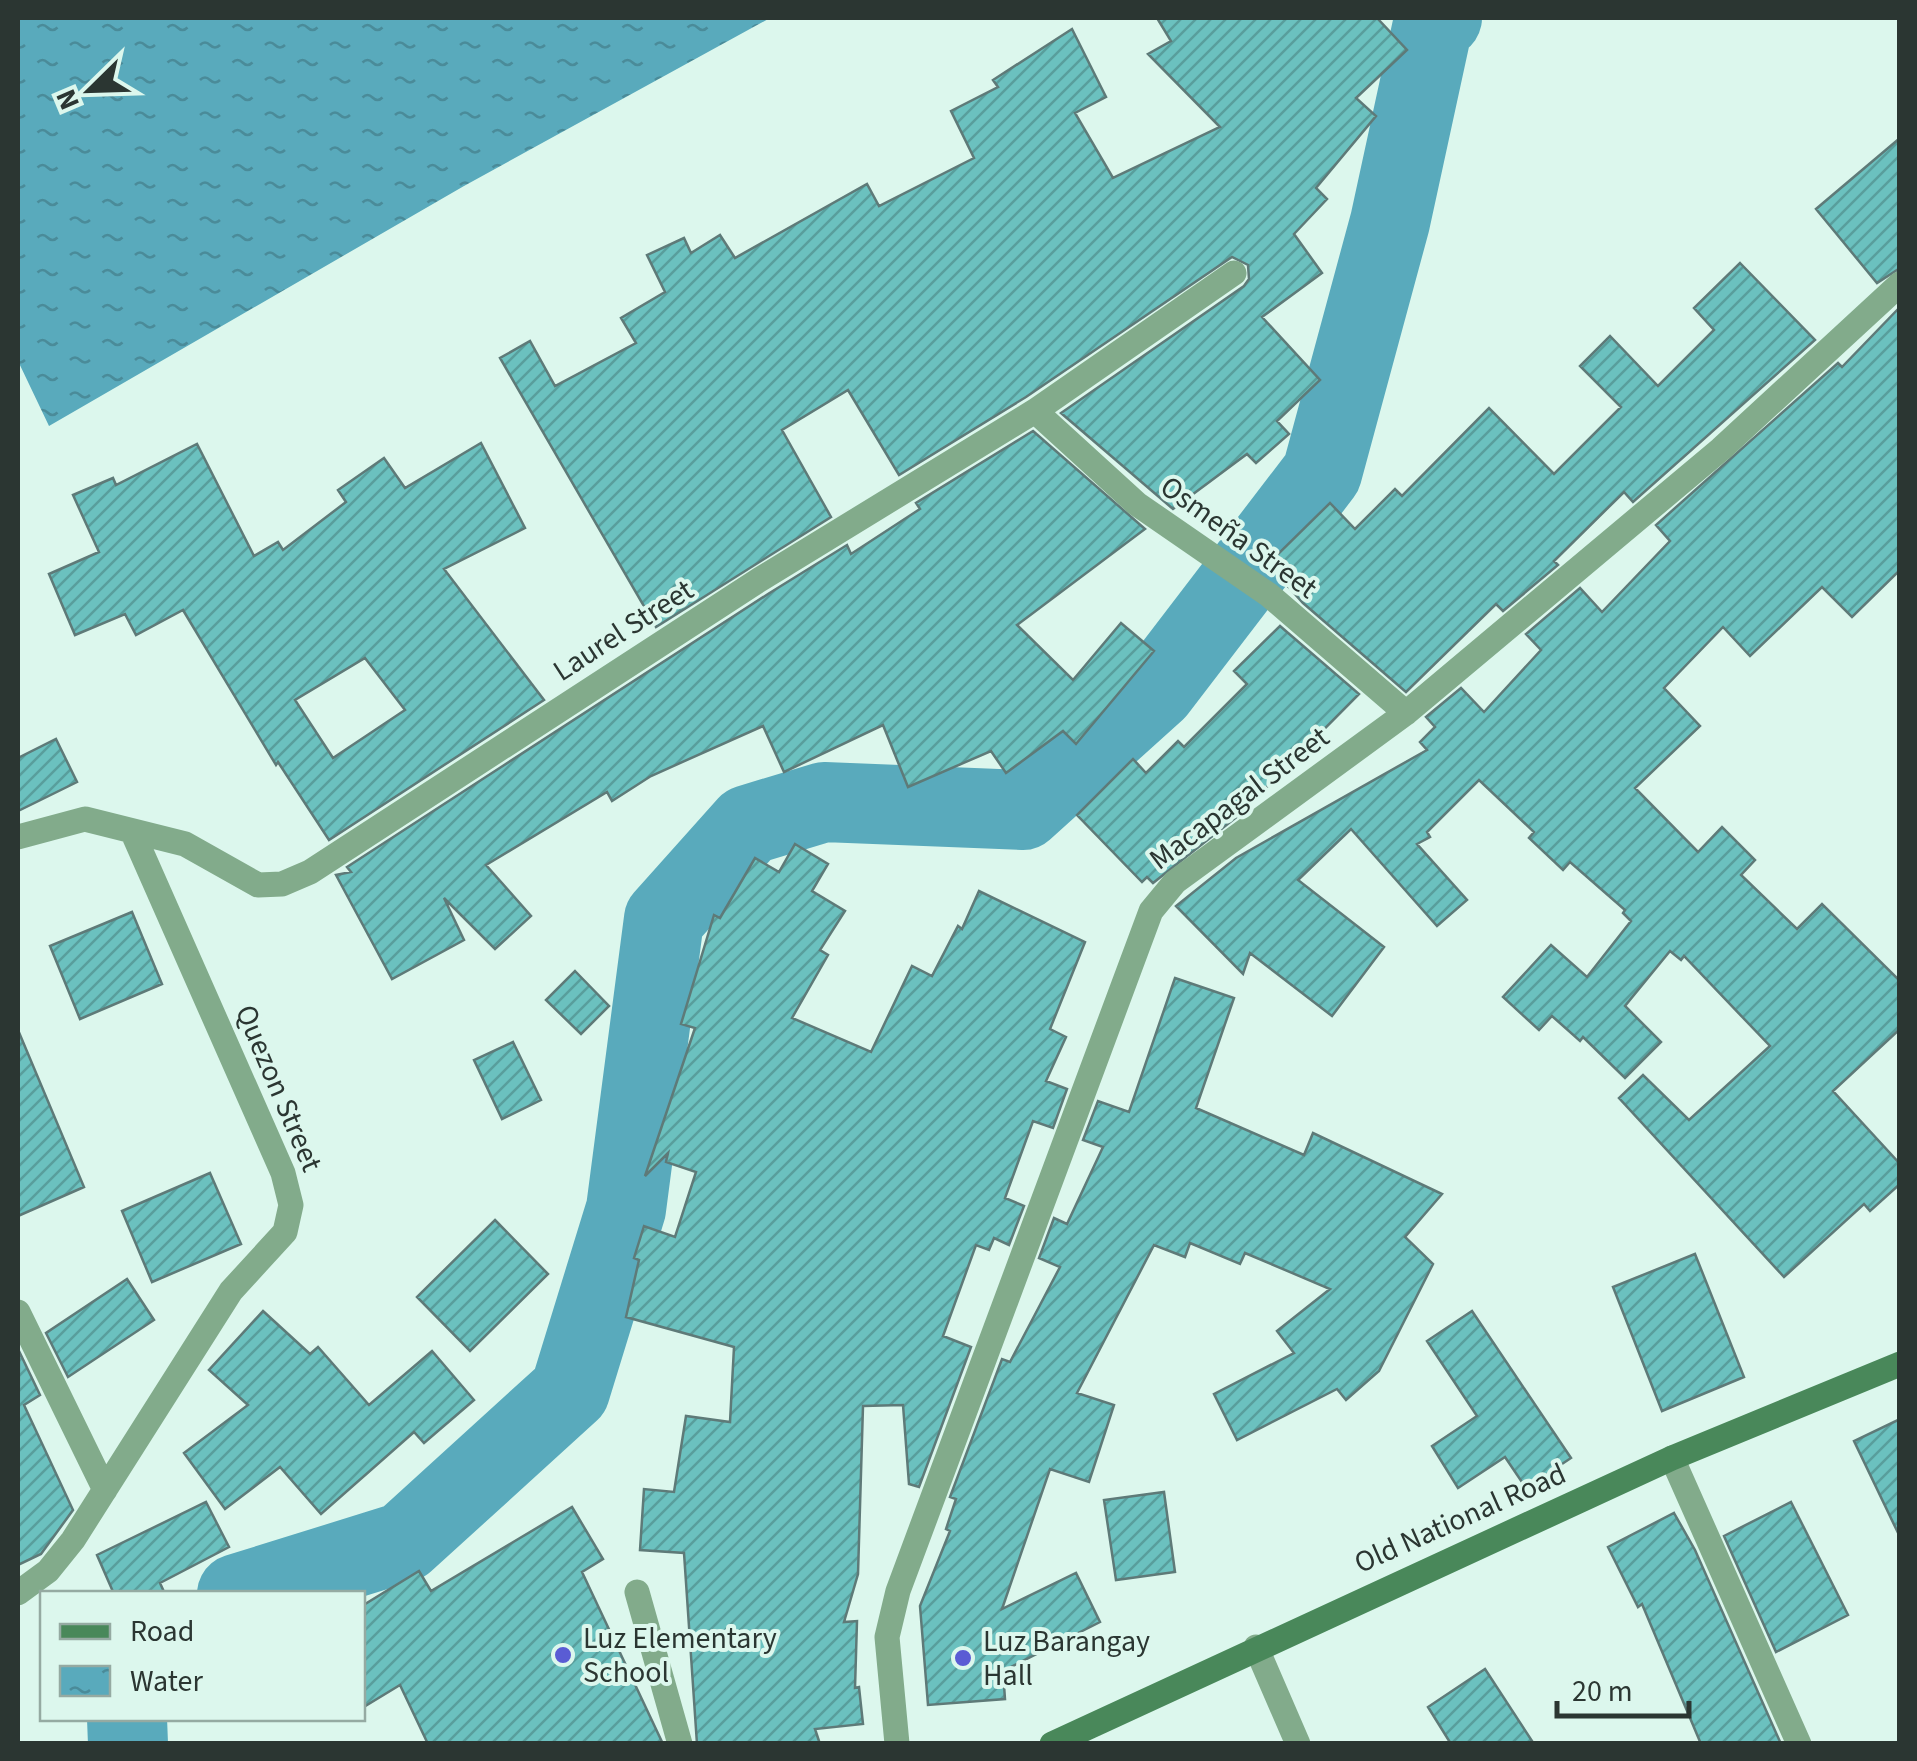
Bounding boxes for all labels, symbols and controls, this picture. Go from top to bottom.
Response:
north arrow [40,40,140,140]
text: N [46,83,90,116]
street label: Osmeña Street [1151,466,1326,609]
street label: Laurel Street [545,569,702,692]
street label: Macapagal Street [1140,716,1338,880]
street label: Quezon Street [224,998,333,1178]
street label: Old National Road [1347,1453,1573,1584]
legend [40,1591,365,1721]
text: Road [130,1610,194,1653]
place label: Luz Elementary School [583,1617,777,1694]
place label: Luz Barangay Hall [983,1620,1150,1697]
marker: Luz Elementary School [552,1644,574,1666]
marker: Luz Barangay Hall [952,1647,974,1669]
scale bar [1557,1656,1690,1718]
text: Water [130,1660,203,1703]
text: 20 m [1572,1670,1633,1713]

